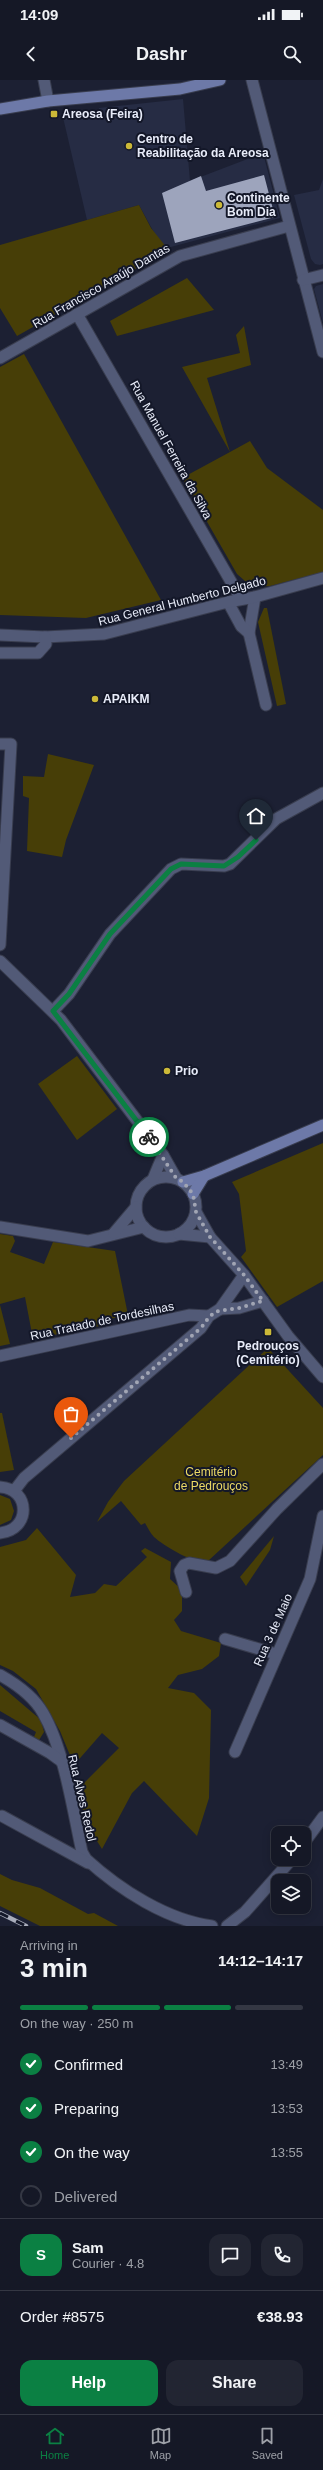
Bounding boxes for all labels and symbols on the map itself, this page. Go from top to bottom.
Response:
place label: Areosa (Feira) [62,107,143,121]
marker: Areosa (Feira) [49,109,59,119]
place label: Centro de Reabilitação da Areosa [137,132,269,160]
marker: Centro de Reabilitação da Areosa [124,141,134,151]
place label: Continente Bom Dia [227,191,290,219]
marker: Continente Bom Dia [214,200,224,210]
street label: Rua Francisco Araújo Dantas [30,241,172,331]
street label: Rua Manuel Ferreira da Silva [127,378,215,522]
street label: Rua General Humberto Delgado [97,573,267,629]
place label: APAIKM [103,692,149,706]
marker: APAIKM [90,694,100,704]
pin [239,799,273,840]
place label: Prio [175,1064,198,1078]
marker: Prio [162,1066,172,1076]
courier [129,1117,169,1157]
street label: Rua Tratado de Tordesilhas [29,1299,175,1343]
marker: Pedrouços (Cemitério) [263,1327,273,1337]
place label: Pedrouços (Cemitério) [236,1339,300,1367]
pin [54,1397,88,1438]
park label: Cemitério de Pedrouços [174,1465,248,1493]
street label: Rua 3 de Maio [251,1591,295,1668]
street label: Rua Alves Redol [65,1753,99,1843]

